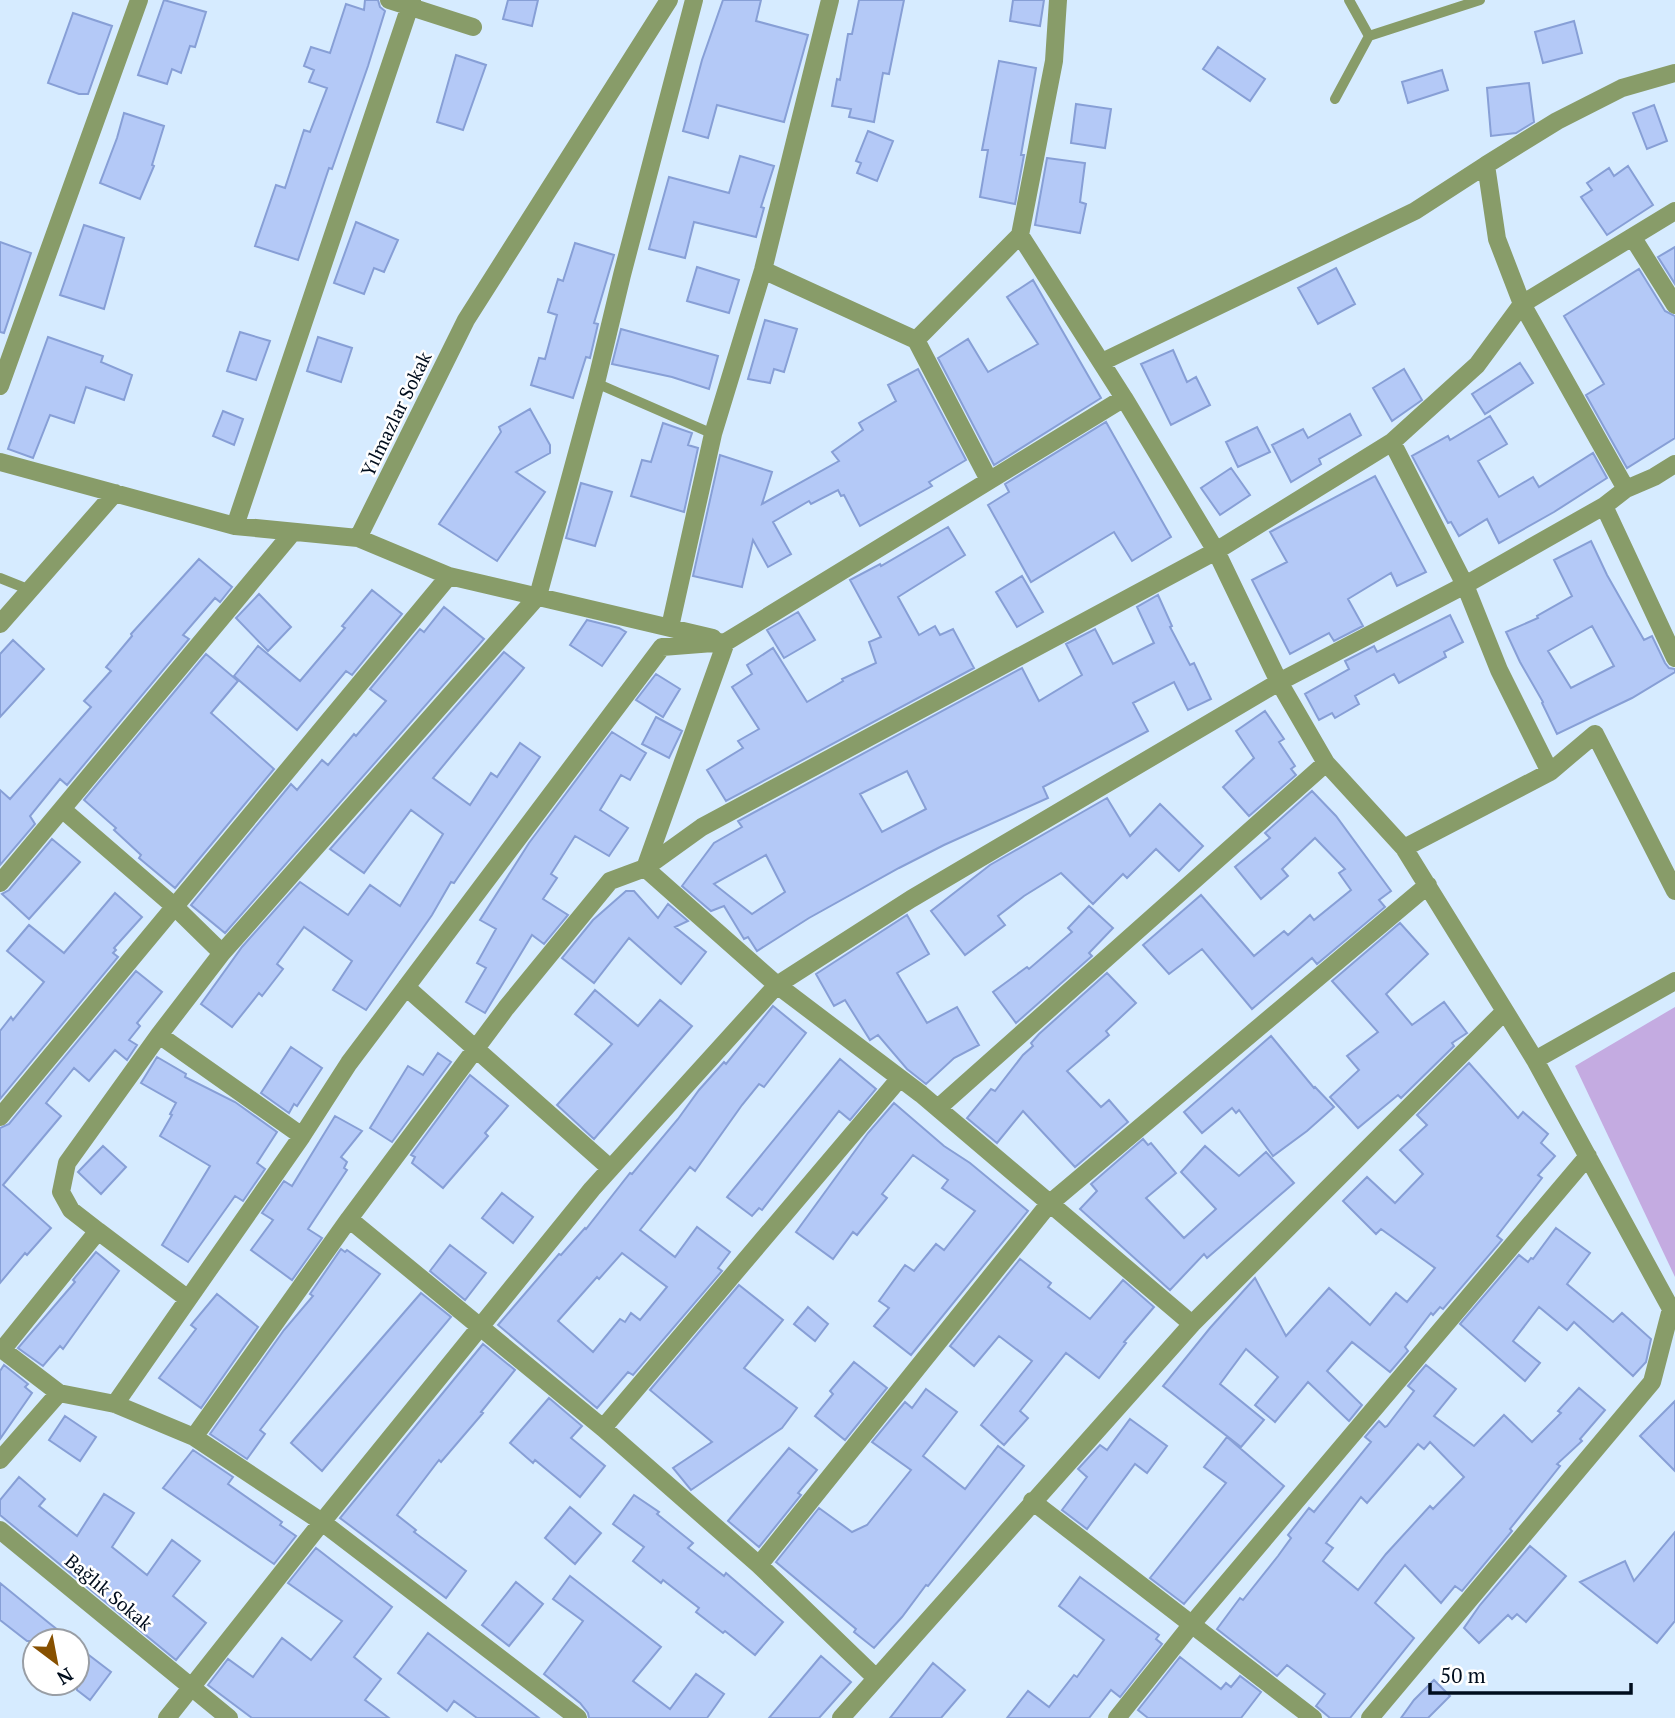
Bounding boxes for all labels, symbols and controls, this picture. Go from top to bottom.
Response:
street label: Yılmazlar Sokak [354,347,437,480]
street label: Bağlık Sokak [60,1548,158,1636]
north arrow [21,1627,91,1697]
scale bar [1430,1652,1631,1696]
text: 50 m [1440,1661,1486,1689]
text: N [52,1662,78,1692]

